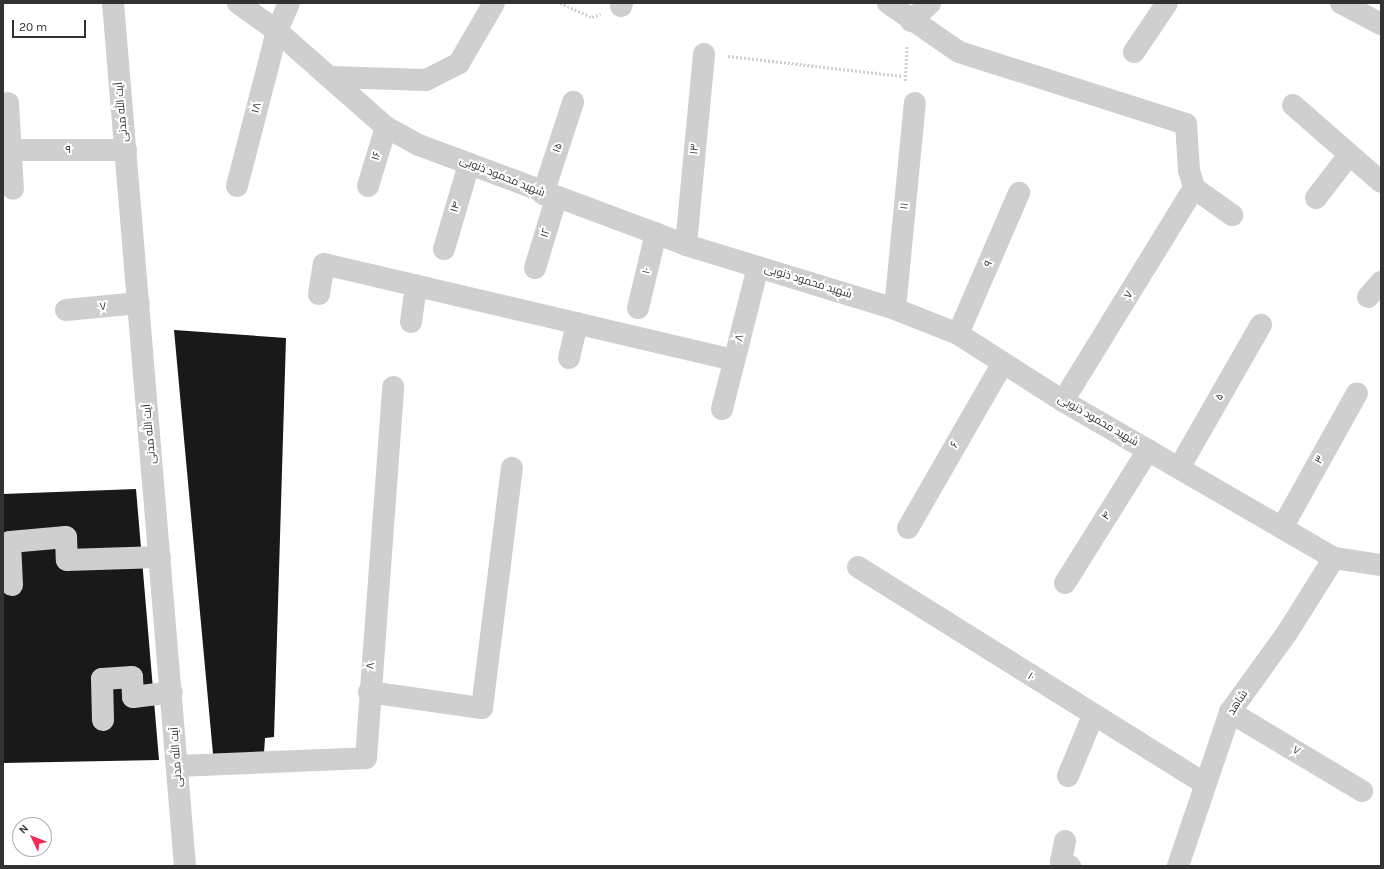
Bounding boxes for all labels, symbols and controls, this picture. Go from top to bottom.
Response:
scale bar [14,12,88,38]
text: 20 m [19,20,47,34]
street label: آیت الله مدنی [113,81,131,143]
street label: ۱۸ [249,101,265,115]
street label: ۱۵ [550,141,566,155]
street label: ۹ [65,143,71,157]
street label: ۱۳ [688,143,702,155]
street label: ۱۶ [369,150,385,162]
street label: شهید محمود ذنوبی [457,154,547,200]
street label: ۱۴ [448,200,464,214]
street label: ۱۱ [898,202,912,210]
street label: ۱۲ [538,227,554,239]
street label: ۹ [982,259,996,269]
street label: شهید محمود ذنوبی [763,262,853,302]
street label: ۱۰ [640,267,654,275]
street label: ۷ [1122,289,1136,301]
street label: ۷ [99,300,107,314]
street label: ۸ [733,333,747,343]
street label: ۵ [1213,391,1227,403]
street label: شهید محمود ذنوبی [1055,393,1141,449]
street label: آیت الله مدنی [141,403,159,465]
street label: ۶ [948,439,962,451]
street label: ۳ [1312,454,1328,466]
street label: ۴ [1099,509,1115,523]
street label: ۸ [364,662,378,670]
street label: ۱۰ [1025,670,1037,684]
street label: شاهد [1225,688,1251,718]
street label: آیت الله مدنی [168,726,186,788]
street label: ۷ [1290,744,1302,758]
north arrow [12,817,52,857]
text: N [16,822,31,836]

